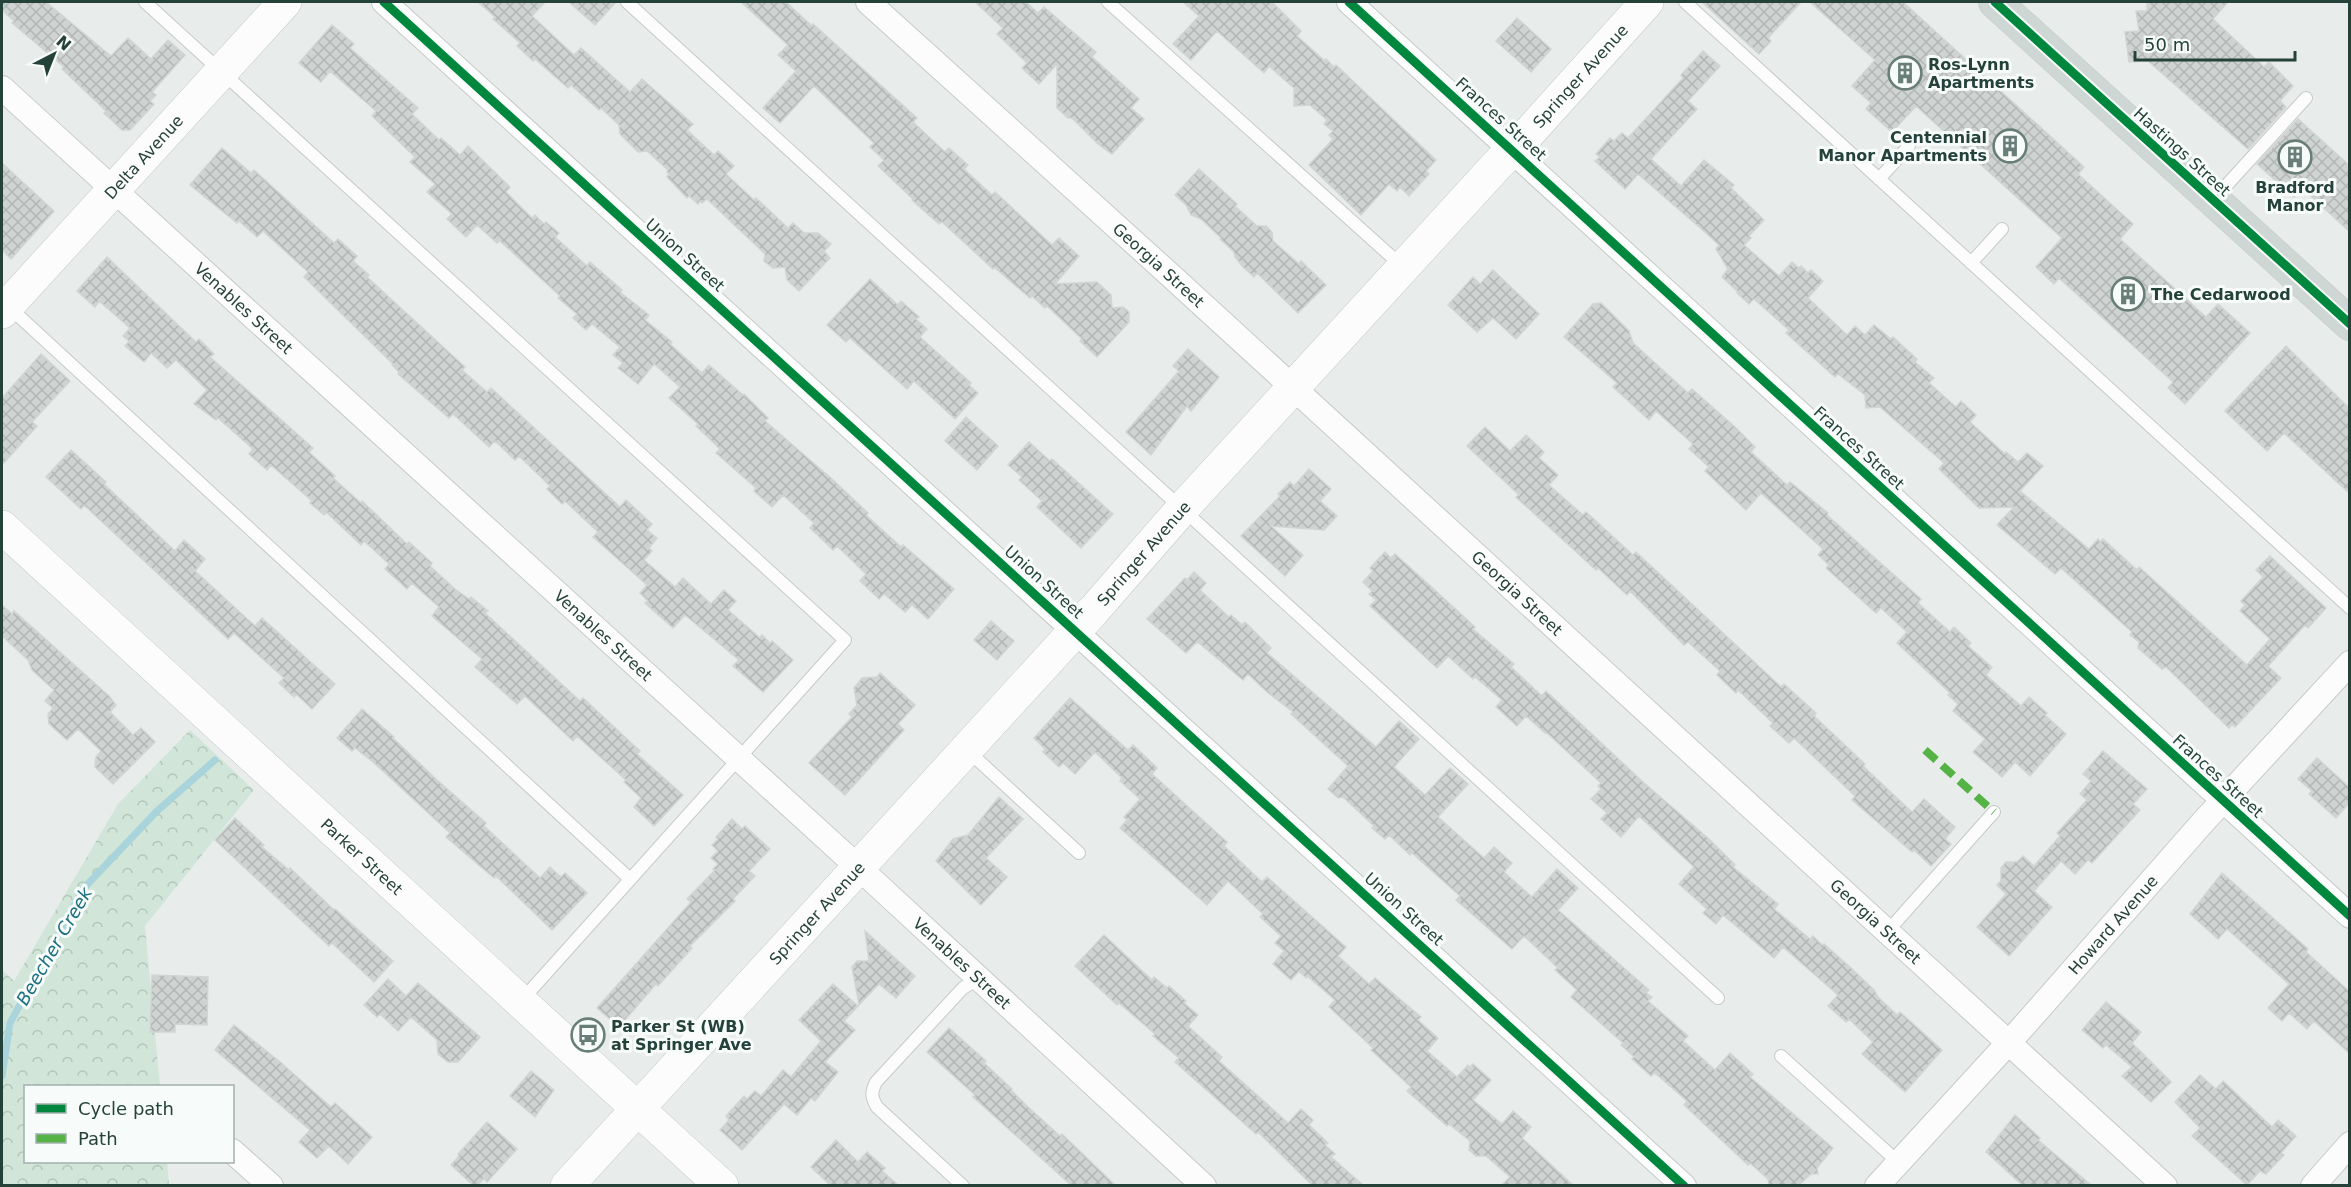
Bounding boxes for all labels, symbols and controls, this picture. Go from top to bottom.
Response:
street label: Springer Avenue [1529,20,1632,132]
north arrow [24,24,84,84]
scale bar [2135,24,2296,62]
text: N [52,32,75,55]
text: 50 m [2144,34,2190,55]
building icon: Ros-Lynn Apartments [1887,55,1923,91]
place label: Ros-Lynn Apartments [1928,55,2034,92]
street label: Frances Street [1452,73,1550,165]
street label: Hastings Street [2130,104,2234,200]
street label: Delta Avenue [100,111,187,203]
place label: Centennial Manor Apartments [1818,128,1987,165]
building icon: Centennial Manor Apartments [1992,128,2028,164]
building icon: Bradford Manor [2277,139,2313,175]
place label: Bradford Manor [2255,178,2335,215]
street label: Union Street [642,215,728,295]
street label: Georgia Street [1109,219,1208,311]
street label: Venables Street [191,259,297,358]
building icon: The Cedarwood [2110,276,2146,312]
place label: The Cedarwood [2151,285,2291,304]
street label: Frances Street [1810,402,1908,494]
street label: Springer Avenue [1093,497,1194,609]
street label: Union Street [1001,542,1087,622]
street label: Georgia Street [1468,547,1567,639]
street label: Venables Street [550,586,656,685]
street label: Frances Street [2169,730,2267,822]
street label: Parker Street [317,814,407,899]
street label: Springer Avenue [765,858,869,968]
street label: Union Street [1361,869,1447,949]
street label: Howard Avenue [2064,871,2161,978]
street label: Georgia Street [1826,875,1925,968]
water label: Beecher Creek [12,882,97,1009]
street label: Venables Street [909,913,1015,1013]
bus stop icon: Parker St (WB) at Springer Ave [570,1017,606,1053]
place label: Parker St (WB) at Springer Ave [611,1017,752,1054]
legend [24,1085,234,1163]
text: Cycle path [78,1098,174,1119]
text: Path [78,1128,118,1149]

